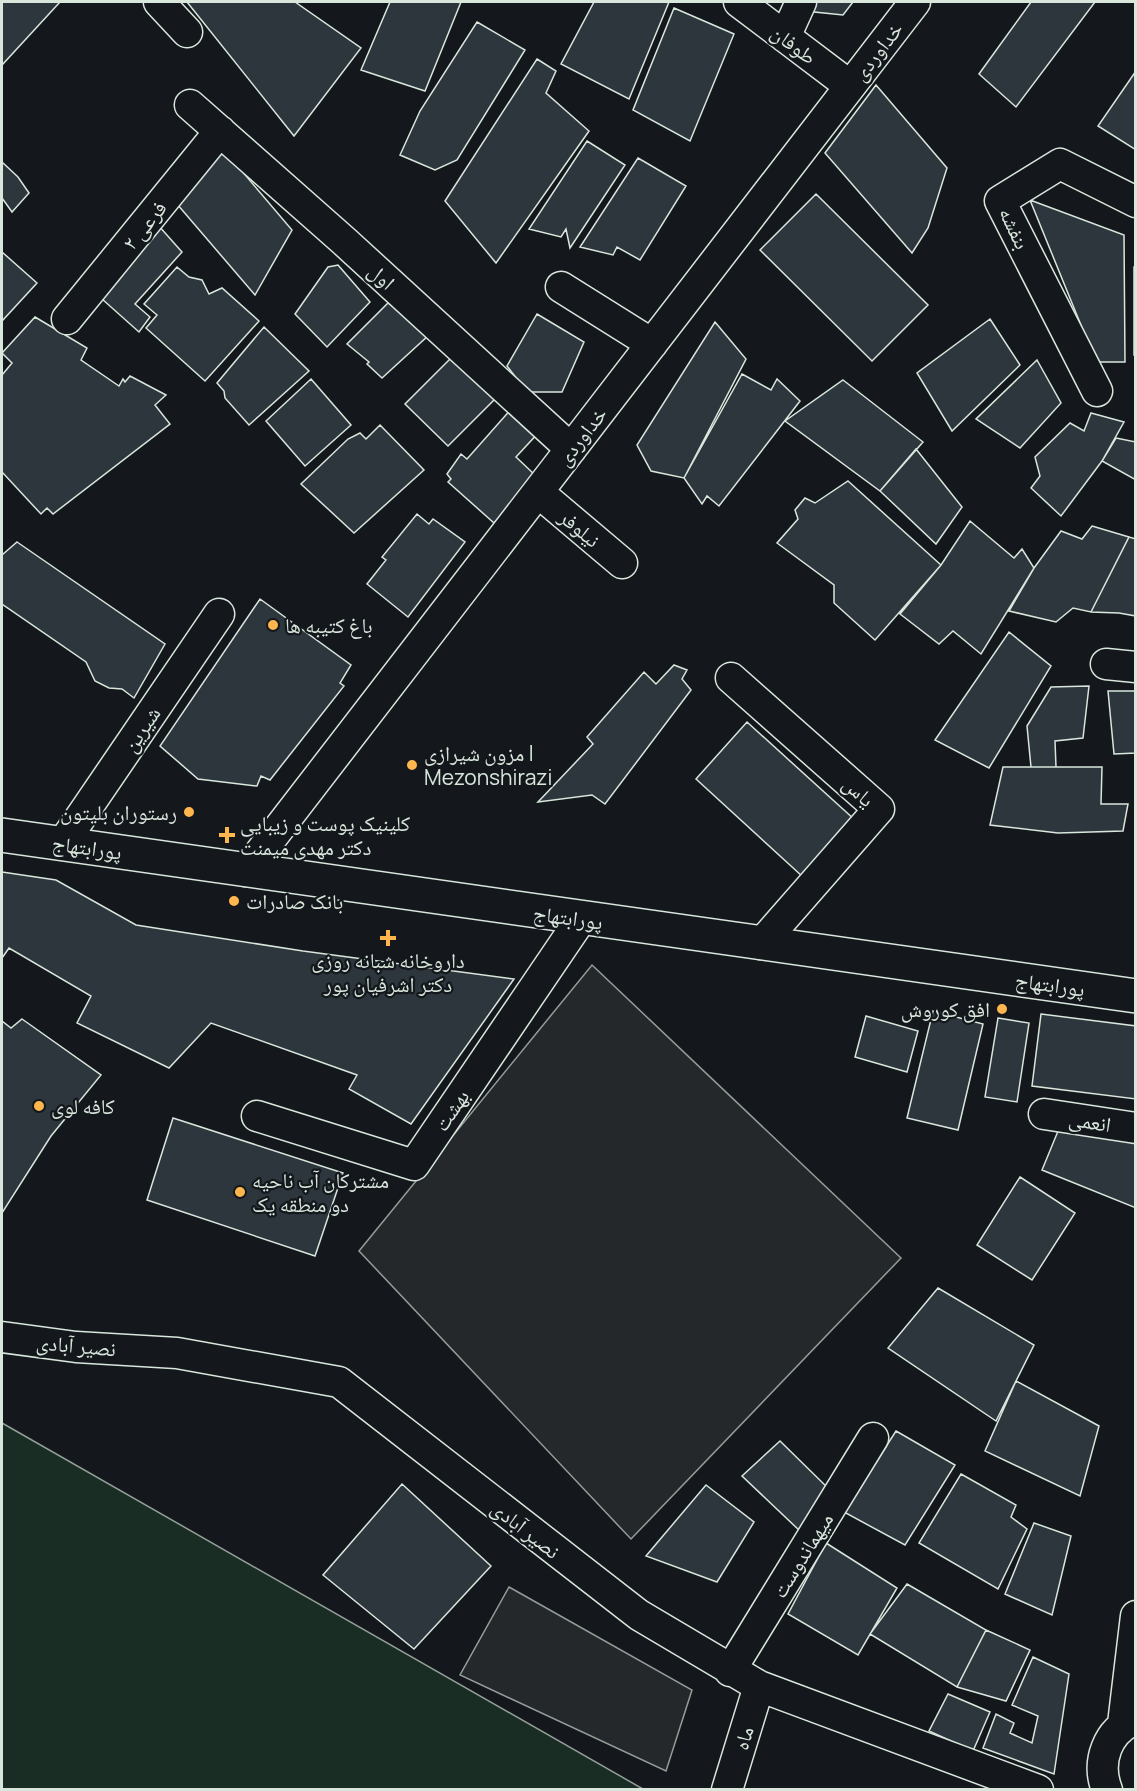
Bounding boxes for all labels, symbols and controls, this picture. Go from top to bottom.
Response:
street label: خداوردی [845,16,909,86]
street label: طوفان [766,18,822,70]
street label: فرعی ۲ [116,194,172,256]
street label: بنفشه [993,202,1037,254]
street label: اول [362,256,402,296]
street label: خداوردی [549,401,613,471]
street label: نیلوفر [553,502,606,553]
place label: باغ کتیبه ها [285,611,373,639]
marker: باغ کتیبه ها [266,618,280,632]
street label: شیرین [116,701,166,757]
place label: مزون شيرازی | Mezonshirazi [424,739,552,791]
marker: مزون شيرازی | Mezonshirazi [405,758,419,772]
street label: یاس [837,769,881,813]
place label: رستوران بلیتون [60,798,177,826]
marker: رستوران بلیتون [182,805,196,819]
place label: کلینیک پوست و زیبایی دکتر مهدی میمنت [240,809,411,861]
marker: کلینیک پوست و زیبایی دکتر مهدی میمنت [218,826,236,844]
street label: پورابتهاج [50,828,124,866]
place label: بانک صادرات [246,887,343,915]
marker: بانک صادرات [227,894,241,908]
street label: پورابتهاج [531,898,605,936]
marker: داروخانه شبانه روزی دکتر اشرفیان پور [381,931,395,945]
place label: داروخانه شبانه روزی دکتر اشرفیان پور [311,946,465,998]
street label: پورابتهاج [1013,965,1087,1003]
place label: افق کوروش [901,995,990,1023]
marker: افق کوروش [995,1002,1009,1016]
street label: بهشت [427,1084,475,1136]
place label: کافه لوی [51,1092,115,1120]
marker: کافه لوی [32,1099,46,1113]
street label: انعمی [1067,1104,1113,1138]
place label: مشترکان آب ناحیه دو منطقه یک [252,1166,389,1218]
marker: مشترکان آب ناحیه دو منطقه یک [233,1185,247,1199]
street label: نصیر آبادی [35,1328,117,1362]
street label: نصیر آبادی [486,1493,566,1565]
street label: میهماندوست [765,1507,839,1603]
street label: ماه [726,1723,760,1753]

